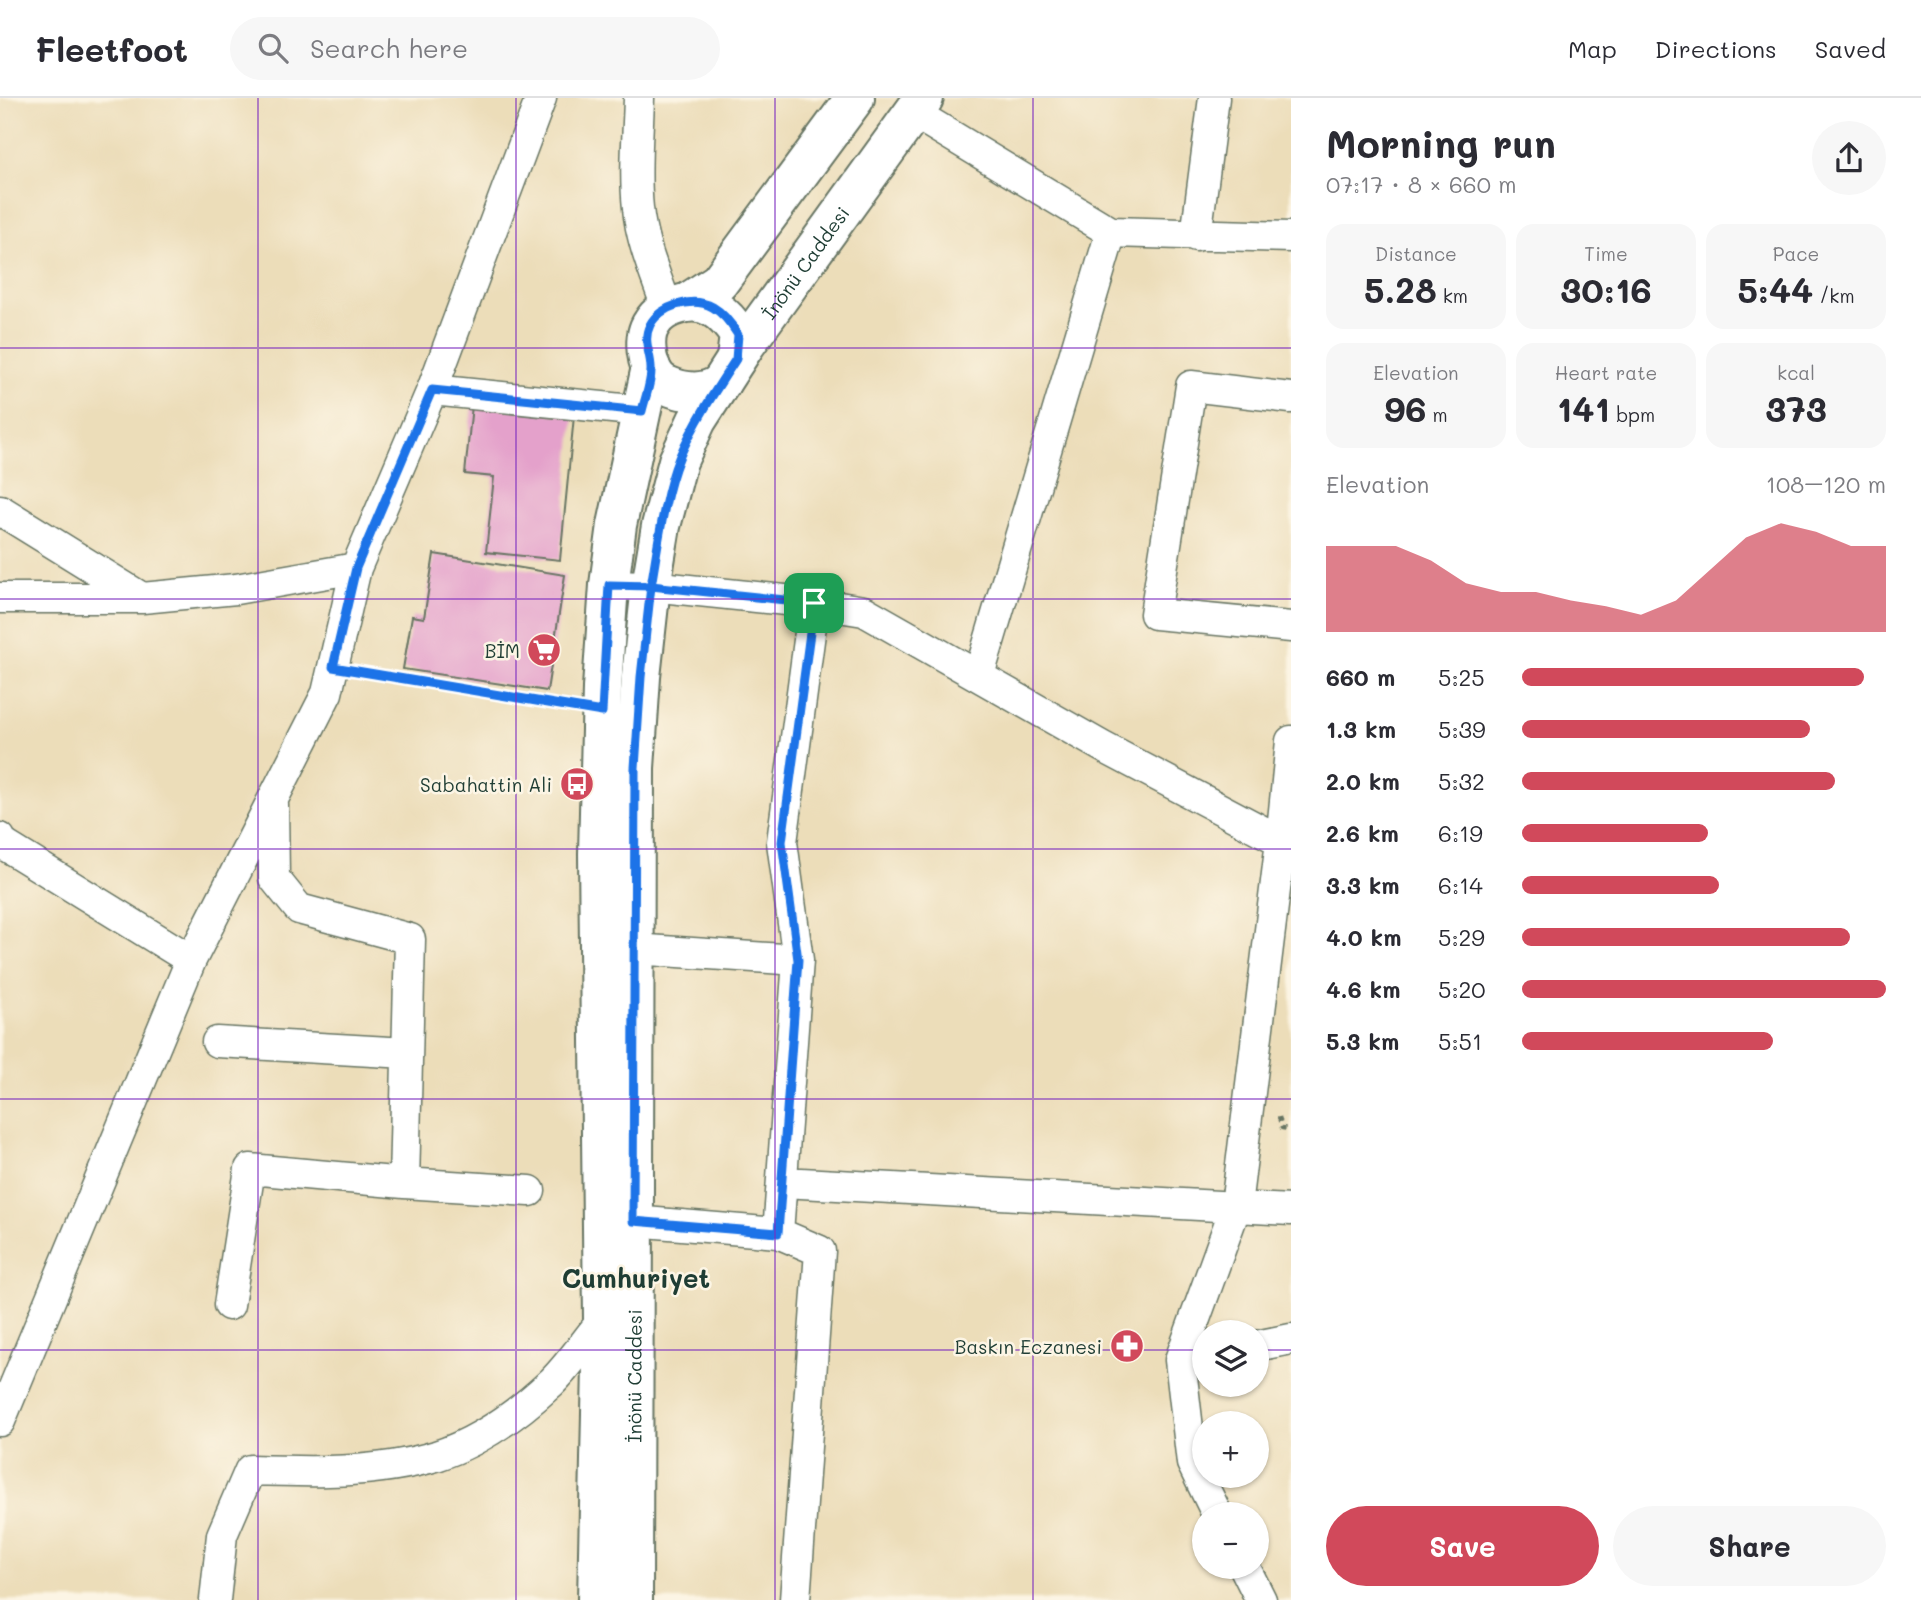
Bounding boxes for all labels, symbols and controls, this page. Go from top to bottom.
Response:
search box [230,17,720,80]
text: Fleetfoot [35,27,188,70]
icon: search [254,29,292,67]
text: Search here [310,31,468,65]
text: Map [1568,33,1617,64]
text: Directions [1655,33,1777,64]
text: Saved [1815,33,1886,64]
text: Morning run [1326,118,1556,168]
button: share [1812,121,1886,195]
text: 07:17 · 8 × 660 m [1326,169,1517,199]
street label: İnönü Caddesi [756,201,854,324]
text: Distance [1375,241,1457,266]
text: Time [1584,241,1628,266]
text: Pace [1773,241,1819,266]
text: 5.28 [1364,266,1437,312]
text: 30:16 [1560,266,1652,312]
text: 5:44 [1737,266,1813,312]
text: km [1437,283,1468,308]
text: /km [1813,283,1855,308]
text: Elevation [1373,360,1459,385]
text: Heart rate [1555,360,1657,385]
text: kcal [1777,360,1815,385]
text: 96 [1384,385,1426,431]
text: 141 [1557,385,1610,431]
text: 373 [1765,385,1827,431]
text: m [1426,402,1448,427]
text: bpm [1610,402,1655,427]
text: Elevation [1326,469,1429,499]
text: 108–120 m [1766,469,1886,499]
pin [784,573,844,633]
icon: arrive [795,584,833,622]
supermarket icon: BİM [525,631,563,669]
place label: BİM [485,638,520,663]
text: 660 m [1326,662,1395,692]
text: 5:25 [1438,662,1485,692]
text: 1.3 km [1326,714,1396,744]
text: 5:39 [1438,714,1486,744]
bus stop icon: Sabahattin Ali [558,765,596,803]
text: 2.0 km [1326,766,1400,796]
text: 5:32 [1438,766,1485,796]
place label: Sabahattin Ali [420,772,552,797]
text: 2.6 km [1326,818,1399,848]
text: 6:19 [1438,818,1483,848]
text: 3.3 km [1326,870,1400,900]
text: 6:14 [1438,870,1483,900]
text: 4.0 km [1326,922,1401,952]
text: 5:29 [1438,922,1485,952]
text: 4.6 km [1326,974,1401,1004]
text: 5:20 [1438,974,1486,1004]
text: 5.3 km [1326,1026,1399,1056]
text: 5:51 [1438,1026,1482,1056]
district label: Cumhuriyet [562,1261,710,1295]
street label: İnönü Caddesi [621,1309,646,1443]
map controls [1192,1320,1269,1579]
button: layers [1192,1320,1269,1397]
pharmacy icon: Baskın Eczanesi [1108,1327,1146,1365]
place label: Baskın Eczanesi [955,1334,1102,1359]
button: + [1192,1411,1269,1488]
button: − [1192,1502,1269,1579]
button: Save [1326,1506,1599,1586]
button: Share [1613,1506,1886,1586]

